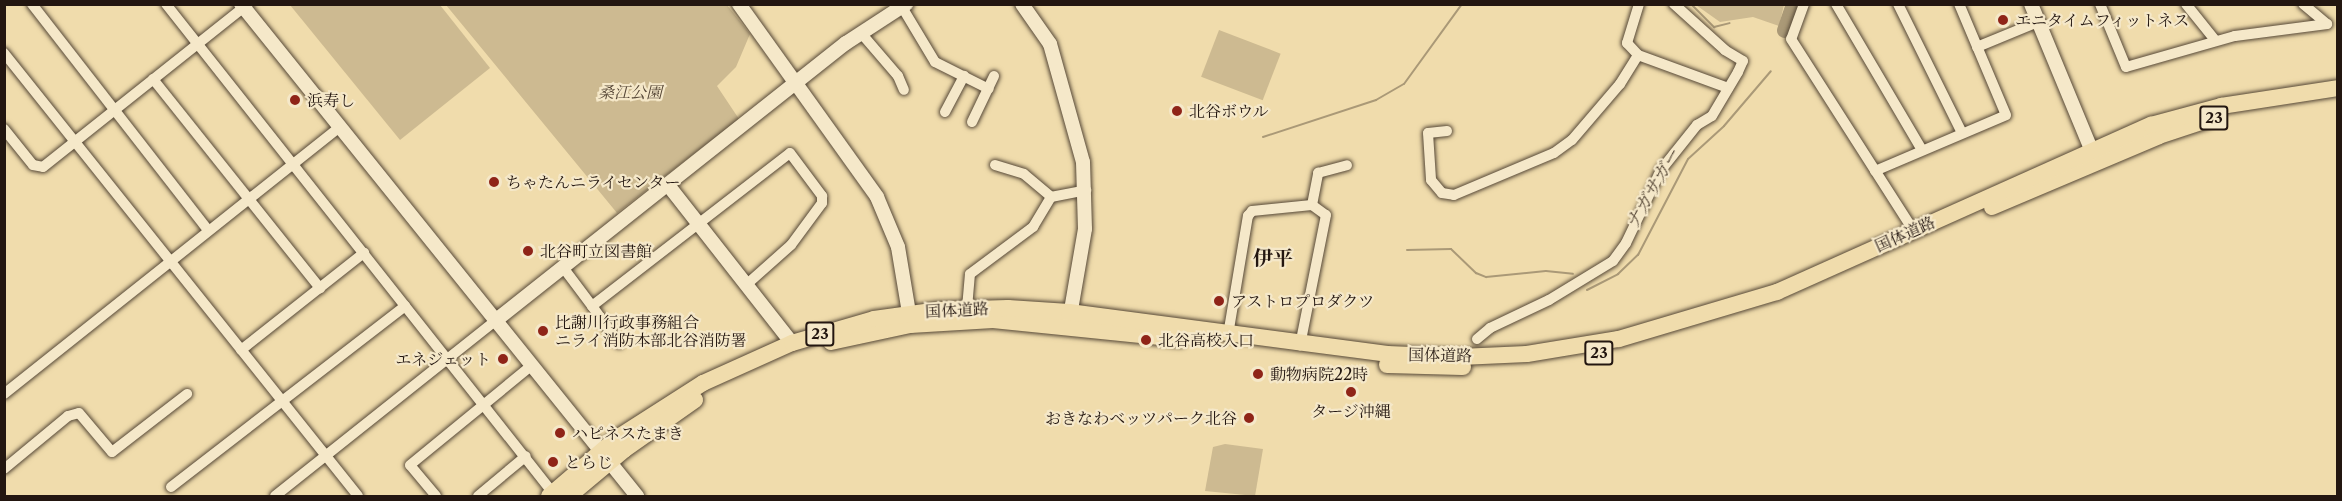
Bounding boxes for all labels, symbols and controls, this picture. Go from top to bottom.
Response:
place label: エニタイムフィットネス [2015,10,2191,30]
marker: エニタイムフィットネス [1996,13,2010,27]
park label: 桑江公園 [598,82,662,102]
place label: 浜寿し [307,90,355,110]
marker: 浜寿し [288,93,302,107]
place label: 北谷ボウル [1189,101,1269,121]
marker: 北谷ボウル [1170,104,1184,118]
road number: 23 [2199,106,2229,130]
water label: ナガサガー [1621,145,1685,233]
place label: ちゃたんニライセンター [506,172,682,192]
marker: ちゃたんニライセンター [487,175,501,189]
street label: 国体道路 [1872,212,1938,256]
place label: 北谷町立図書館 [540,241,652,261]
marker: 北谷町立図書館 [521,244,535,258]
district label: 伊平 [1253,246,1293,270]
place label: アストロプロダクツ [1231,291,1375,311]
marker: アストロプロダクツ [1212,294,1226,308]
street label: 国体道路 [925,299,989,321]
place label: 比謝川行政事務組合 ニライ消防本部北谷消防署 [555,312,747,350]
road number: 23 [805,322,835,346]
marker: 比謝川行政事務組合 ニライ消防本部北谷消防署 [536,324,550,338]
place label: 北谷高校入口 [1158,330,1254,350]
marker: 北谷高校入口 [1139,333,1153,347]
road number: 23 [1584,341,1614,365]
street label: 国体道路 [1408,345,1472,365]
place label: エネジェット [395,349,491,369]
marker: エネジェット [496,352,510,366]
place label: 動物病院22時 [1270,364,1368,384]
marker: 動物病院22時 [1251,367,1265,381]
marker: タージ沖縄 [1344,385,1358,399]
place label: タージ沖縄 [1311,401,1391,421]
place label: おきなわベッツパーク北谷 [1045,408,1237,428]
marker: おきなわベッツパーク北谷 [1242,411,1256,425]
place label: ハピネスたまき [572,423,684,443]
marker: ハピネスたまき [553,426,567,440]
place label: とらじ [565,452,613,472]
marker: とらじ [546,455,560,469]

